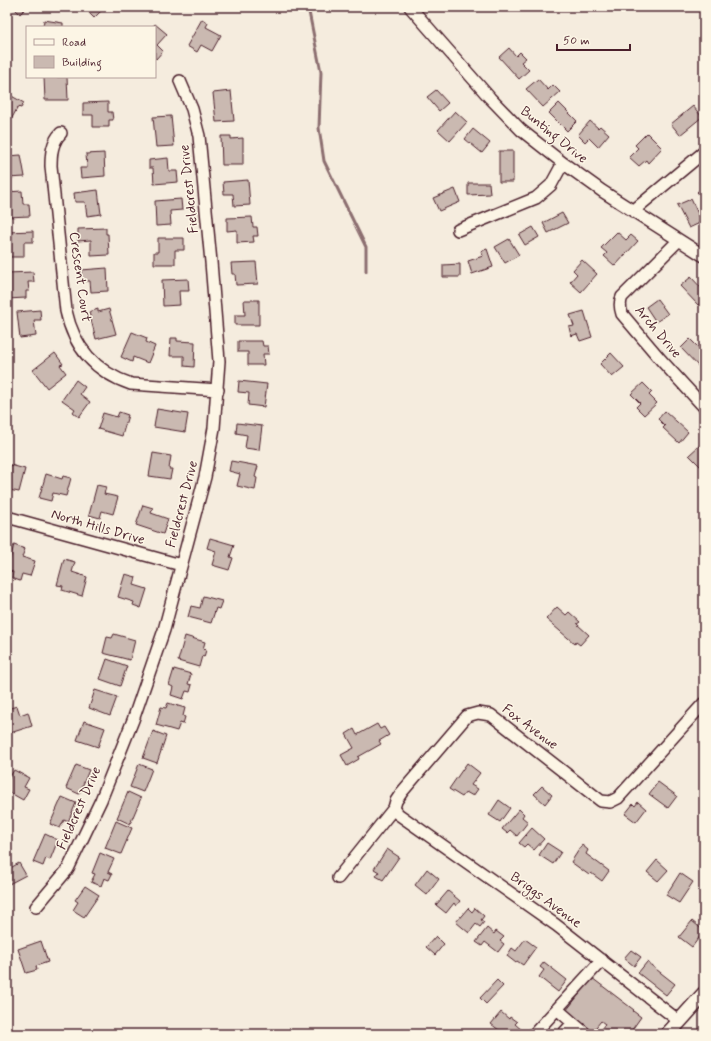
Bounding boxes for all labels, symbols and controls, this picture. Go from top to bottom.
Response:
legend [26,26,156,78]
scale bar [557,26,630,52]
text: 50 m [563,33,590,49]
text: Road [62,35,86,51]
text: Building [62,55,102,72]
street label: Bunting Drive [515,102,591,169]
street label: Fieldcrest Drive [175,144,203,234]
street label: Crescent Court [65,231,95,324]
street label: Arch Drive [631,302,685,362]
street label: Fieldcrest Drive [162,459,202,549]
street label: North Hills Drive [49,505,147,549]
street label: Fox Avenue [498,700,562,754]
street label: Fieldcrest Drive [53,764,105,852]
street label: Briggs Avenue [506,868,585,933]

